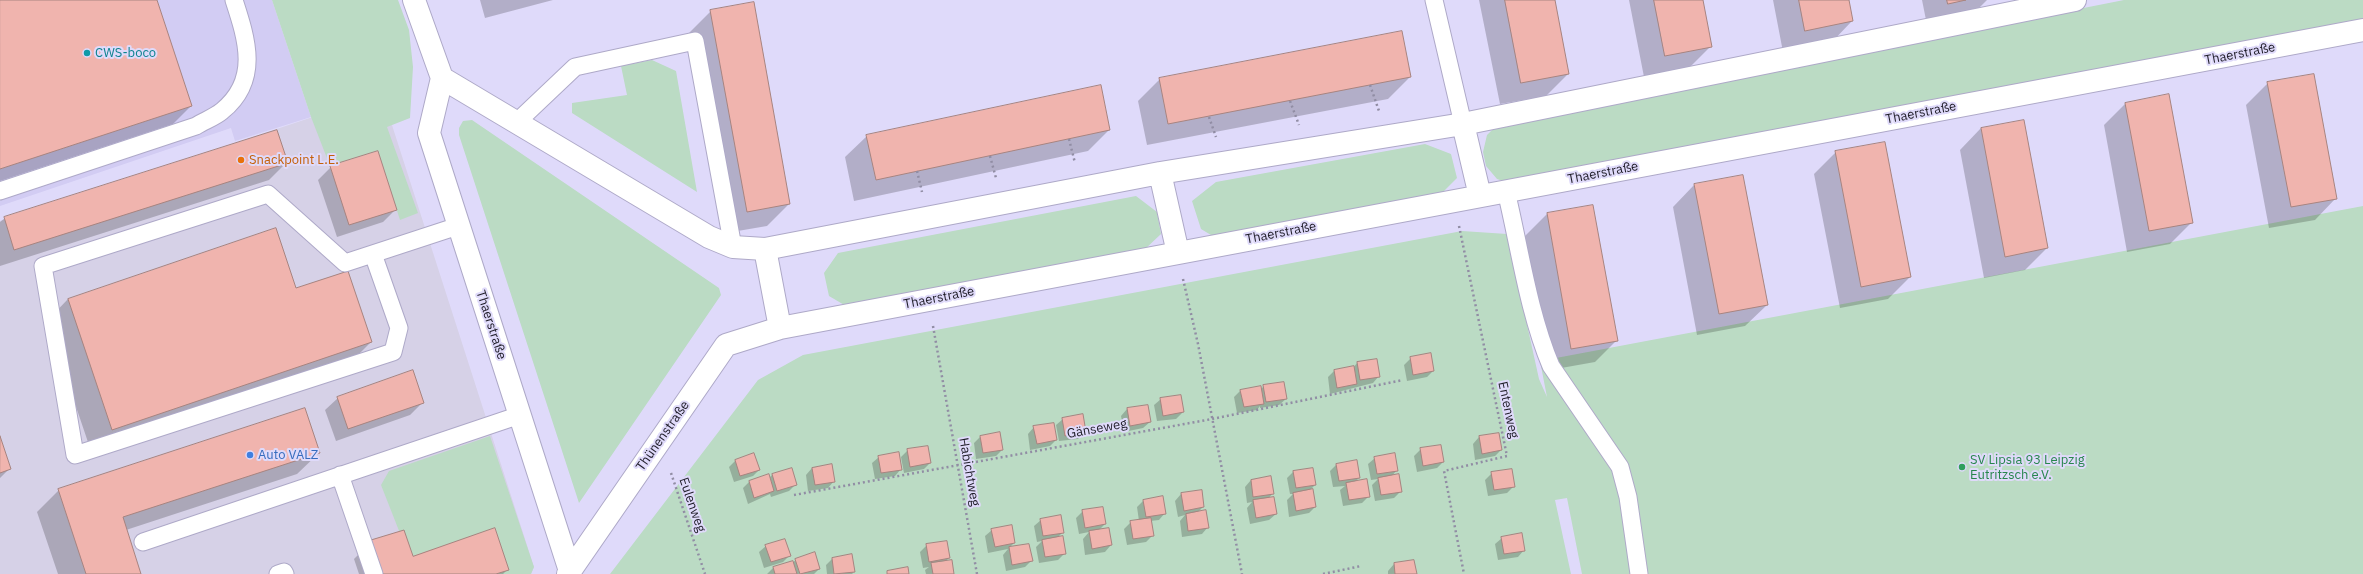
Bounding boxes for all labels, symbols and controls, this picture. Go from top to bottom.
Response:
street label: Thaerstraße [2203,40,2277,68]
place label: CWS-boco [95,45,156,61]
marker: CWS-boco [82,48,92,58]
street label: Thaerstraße [1884,99,1958,127]
place label: Snackpoint L.E. [249,152,339,168]
marker: Snackpoint L.E. [236,155,246,165]
street label: Thaerstraße [1566,159,1640,187]
street label: Thaerstraße [1244,219,1318,247]
street label: Thaerstraße [902,284,976,312]
street label: Thaerstraße [473,289,509,361]
street label: Entenweg [1494,380,1522,440]
street label: Thünenstraße [633,398,693,474]
street label: Gänseweg [1066,416,1128,442]
street label: Habichtweg [955,437,983,507]
place label: Auto VALZ [258,447,318,463]
marker: Auto VALZ [245,450,255,460]
place label: SV Lipsia 93 Leipzig Eutritzsch e.V. [1970,452,2084,483]
marker: SV Lipsia 93 Leipzig Eutritzsch e.V. [1957,462,1967,472]
street label: Eulenweg [675,476,709,534]

